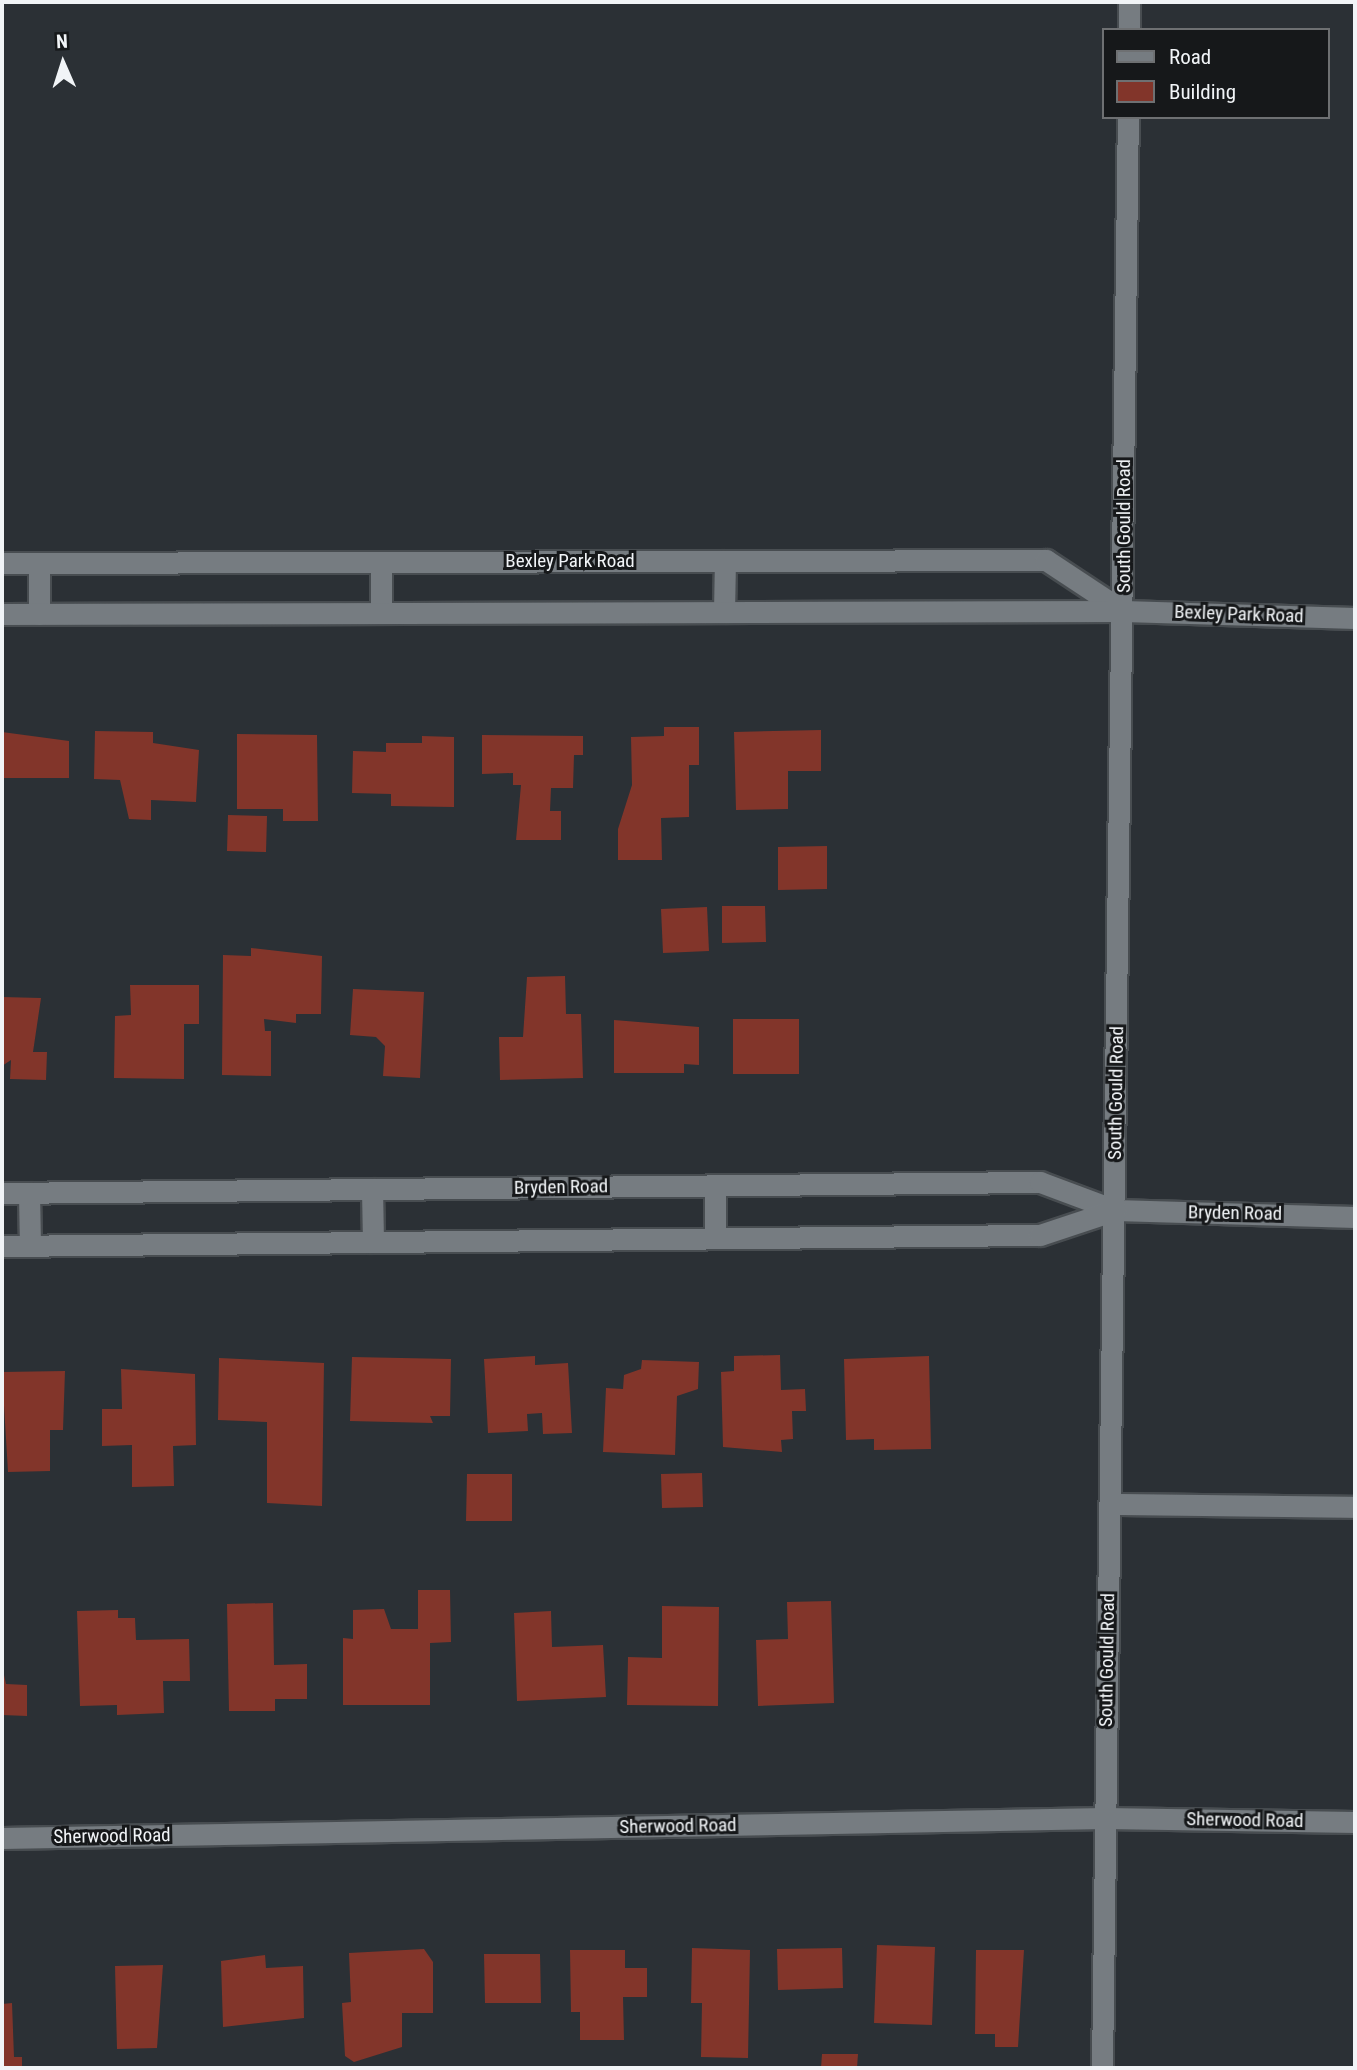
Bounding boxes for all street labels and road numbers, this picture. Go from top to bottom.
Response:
street label: South Gould Road [1113,459,1135,593]
street label: Bexley Park Road [505,550,635,572]
street label: Bexley Park Road [1174,600,1304,628]
street label: South Gould Road [1103,1026,1129,1160]
street label: Bryden Road [514,1175,608,1199]
street label: Bryden Road [1188,1201,1282,1225]
street label: South Gould Road [1094,1593,1120,1727]
street label: Sherwood Road [1186,1808,1304,1832]
street label: Sherwood Road [619,1814,737,1838]
street label: Sherwood Road [53,1824,171,1848]

